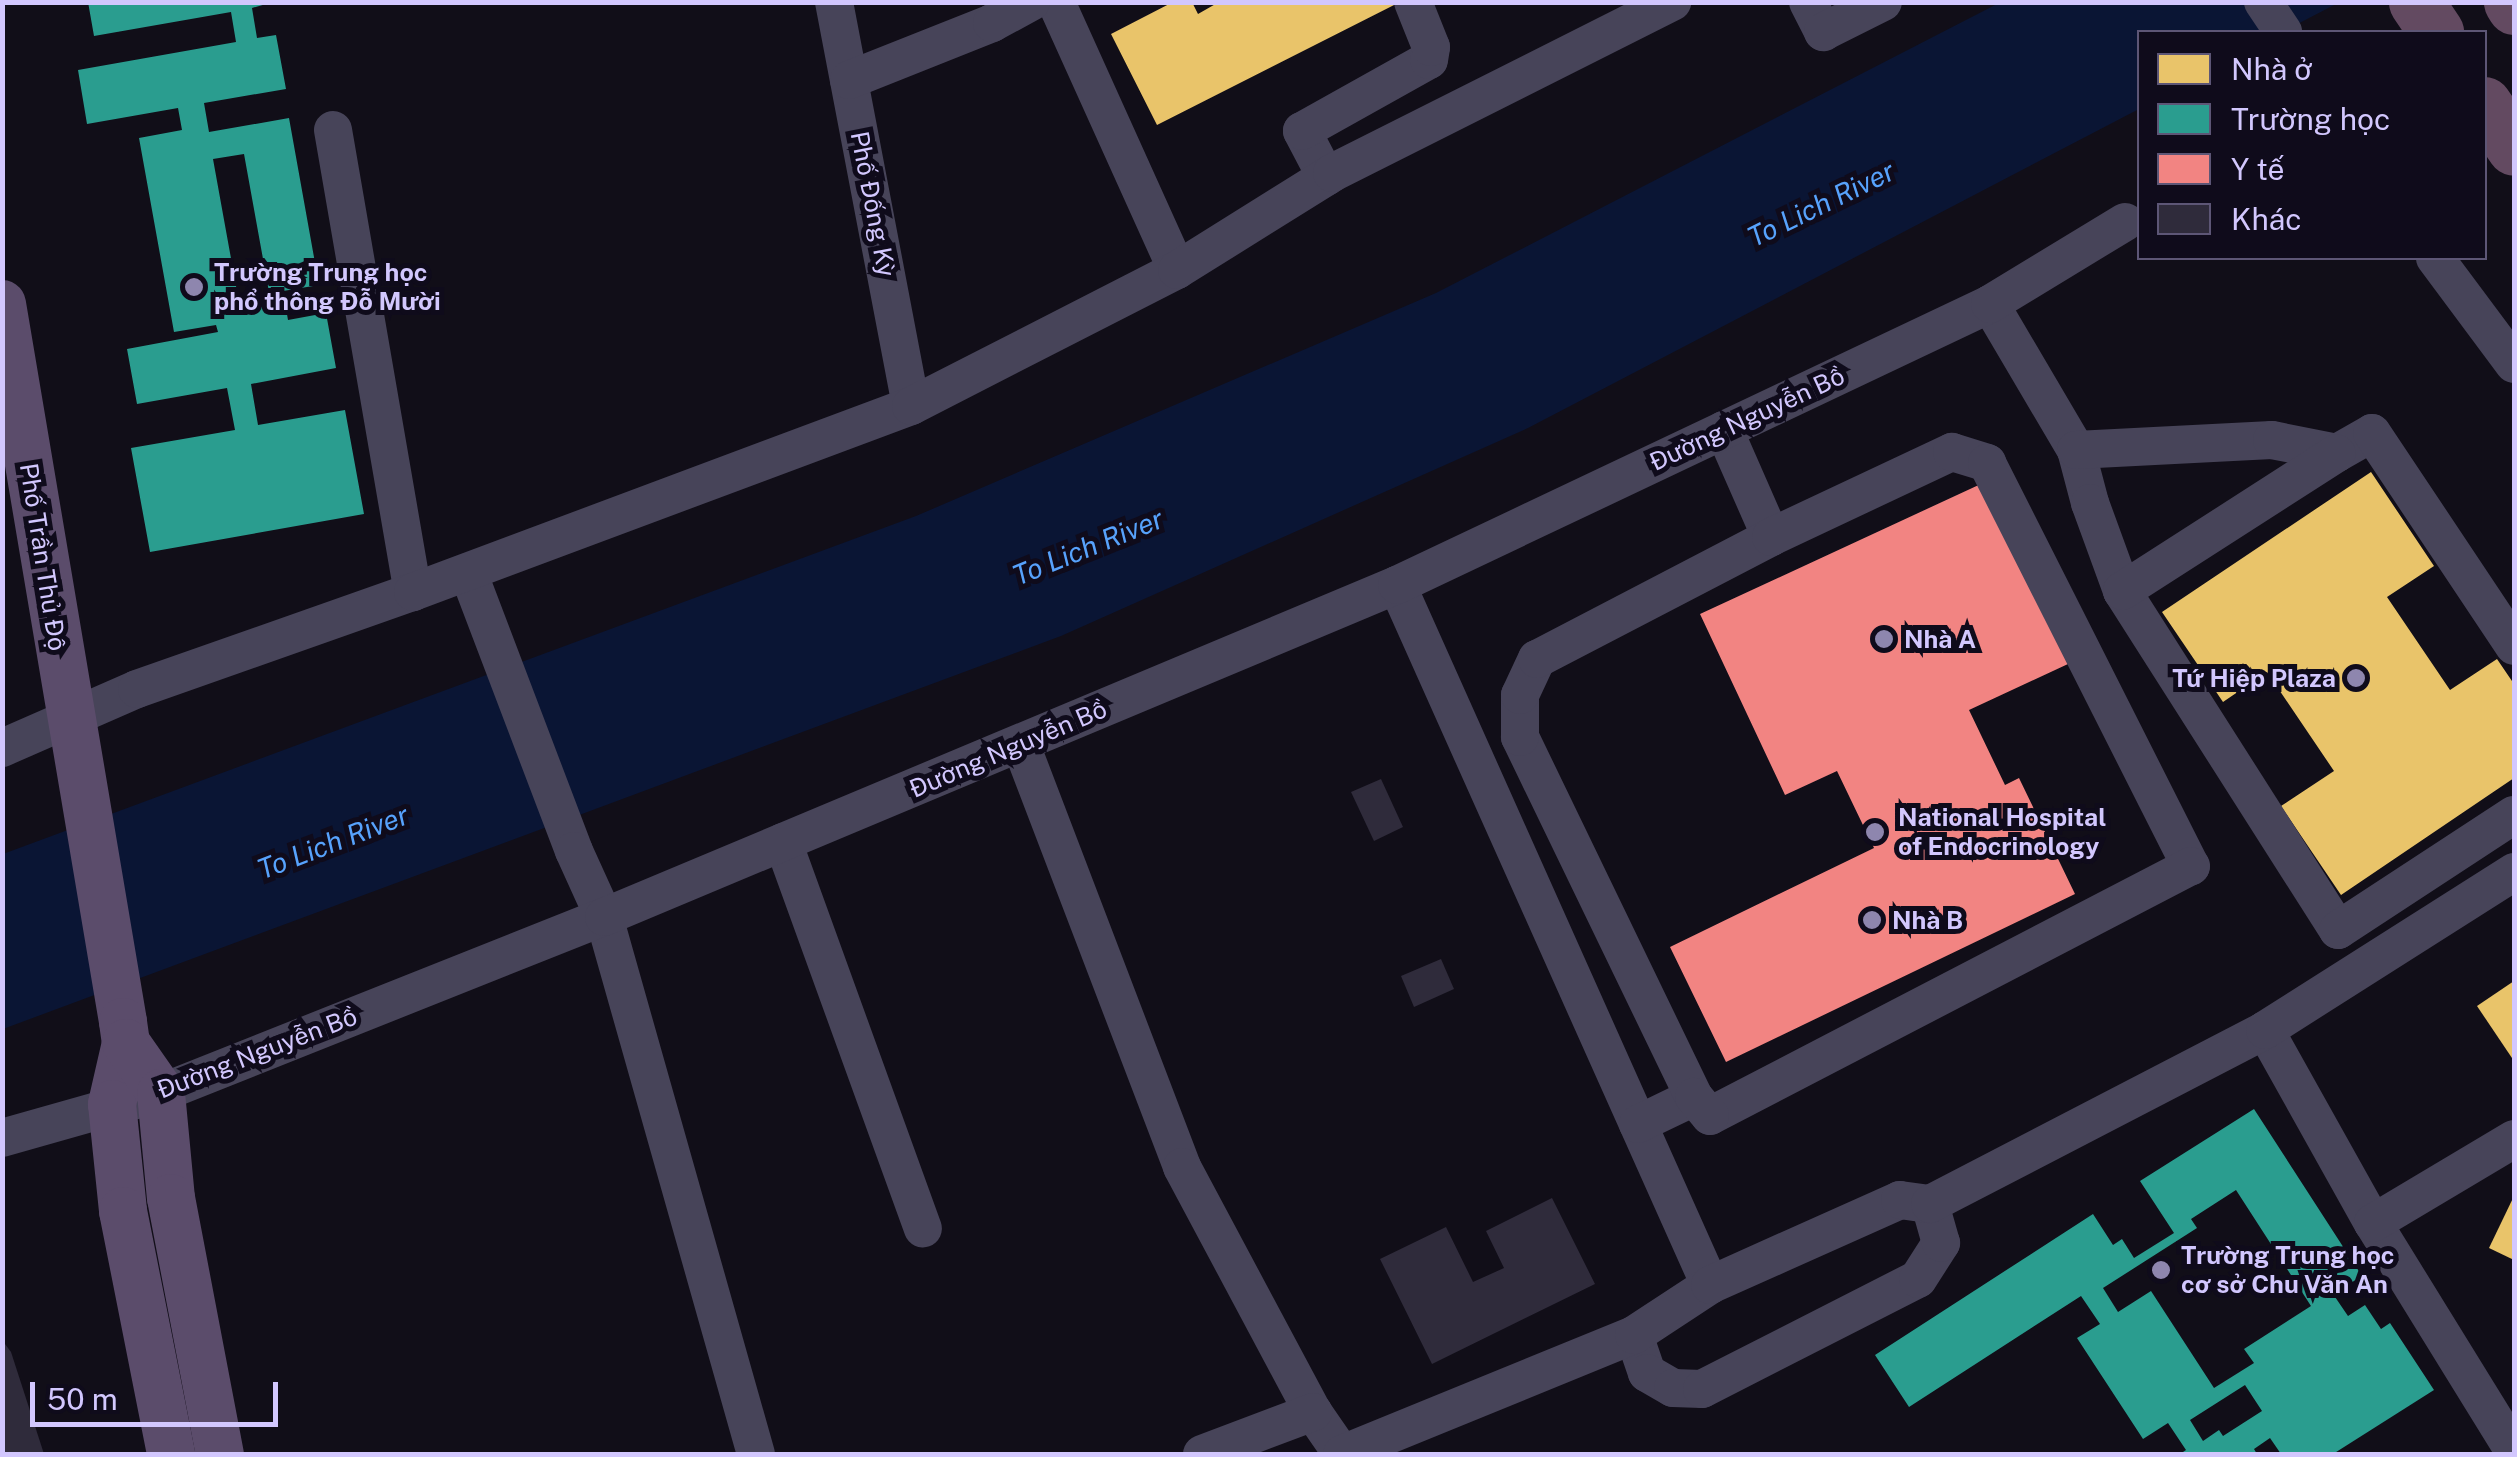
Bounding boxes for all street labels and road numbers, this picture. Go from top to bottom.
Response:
street label: Phố Đống Kỳ [844,129,902,279]
street label: Đường Nguyễn Bồ [1645,361,1849,477]
street label: Phố Trần Thủ Độ [13,461,73,653]
street label: Đường Nguyễn Bồ [905,694,1111,804]
street label: Đường Nguyễn Bồ [153,1001,361,1105]

